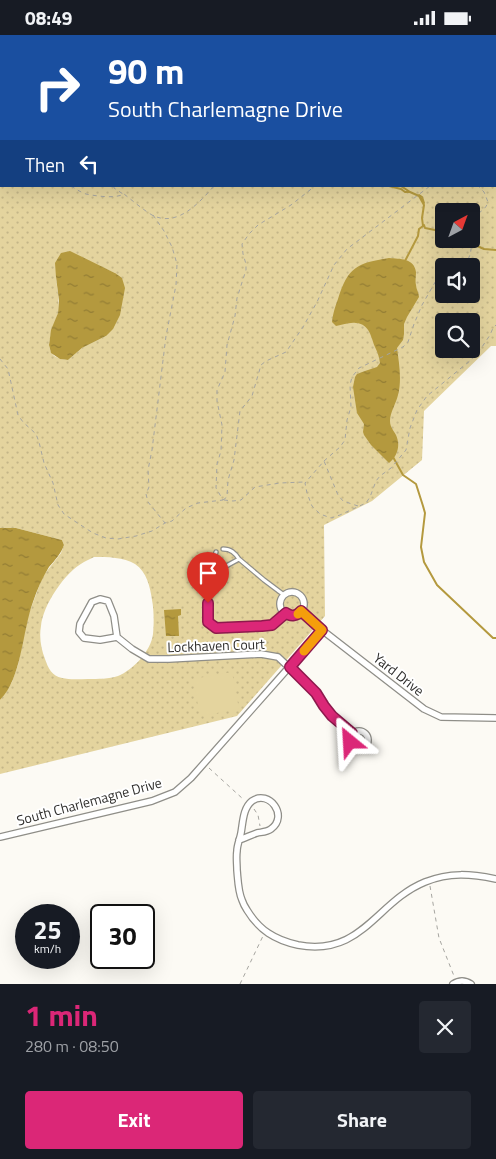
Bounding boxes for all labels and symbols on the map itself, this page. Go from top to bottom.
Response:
north arrow [435,203,480,247]
pin [187,552,229,603]
street label: Lockhaven Court [167,633,265,657]
street label: Yard Drive [369,647,429,701]
position arrow [323,715,375,767]
street label: South Charlemagne Drive [14,772,164,830]
speed limit sign: 30 [90,904,155,969]

